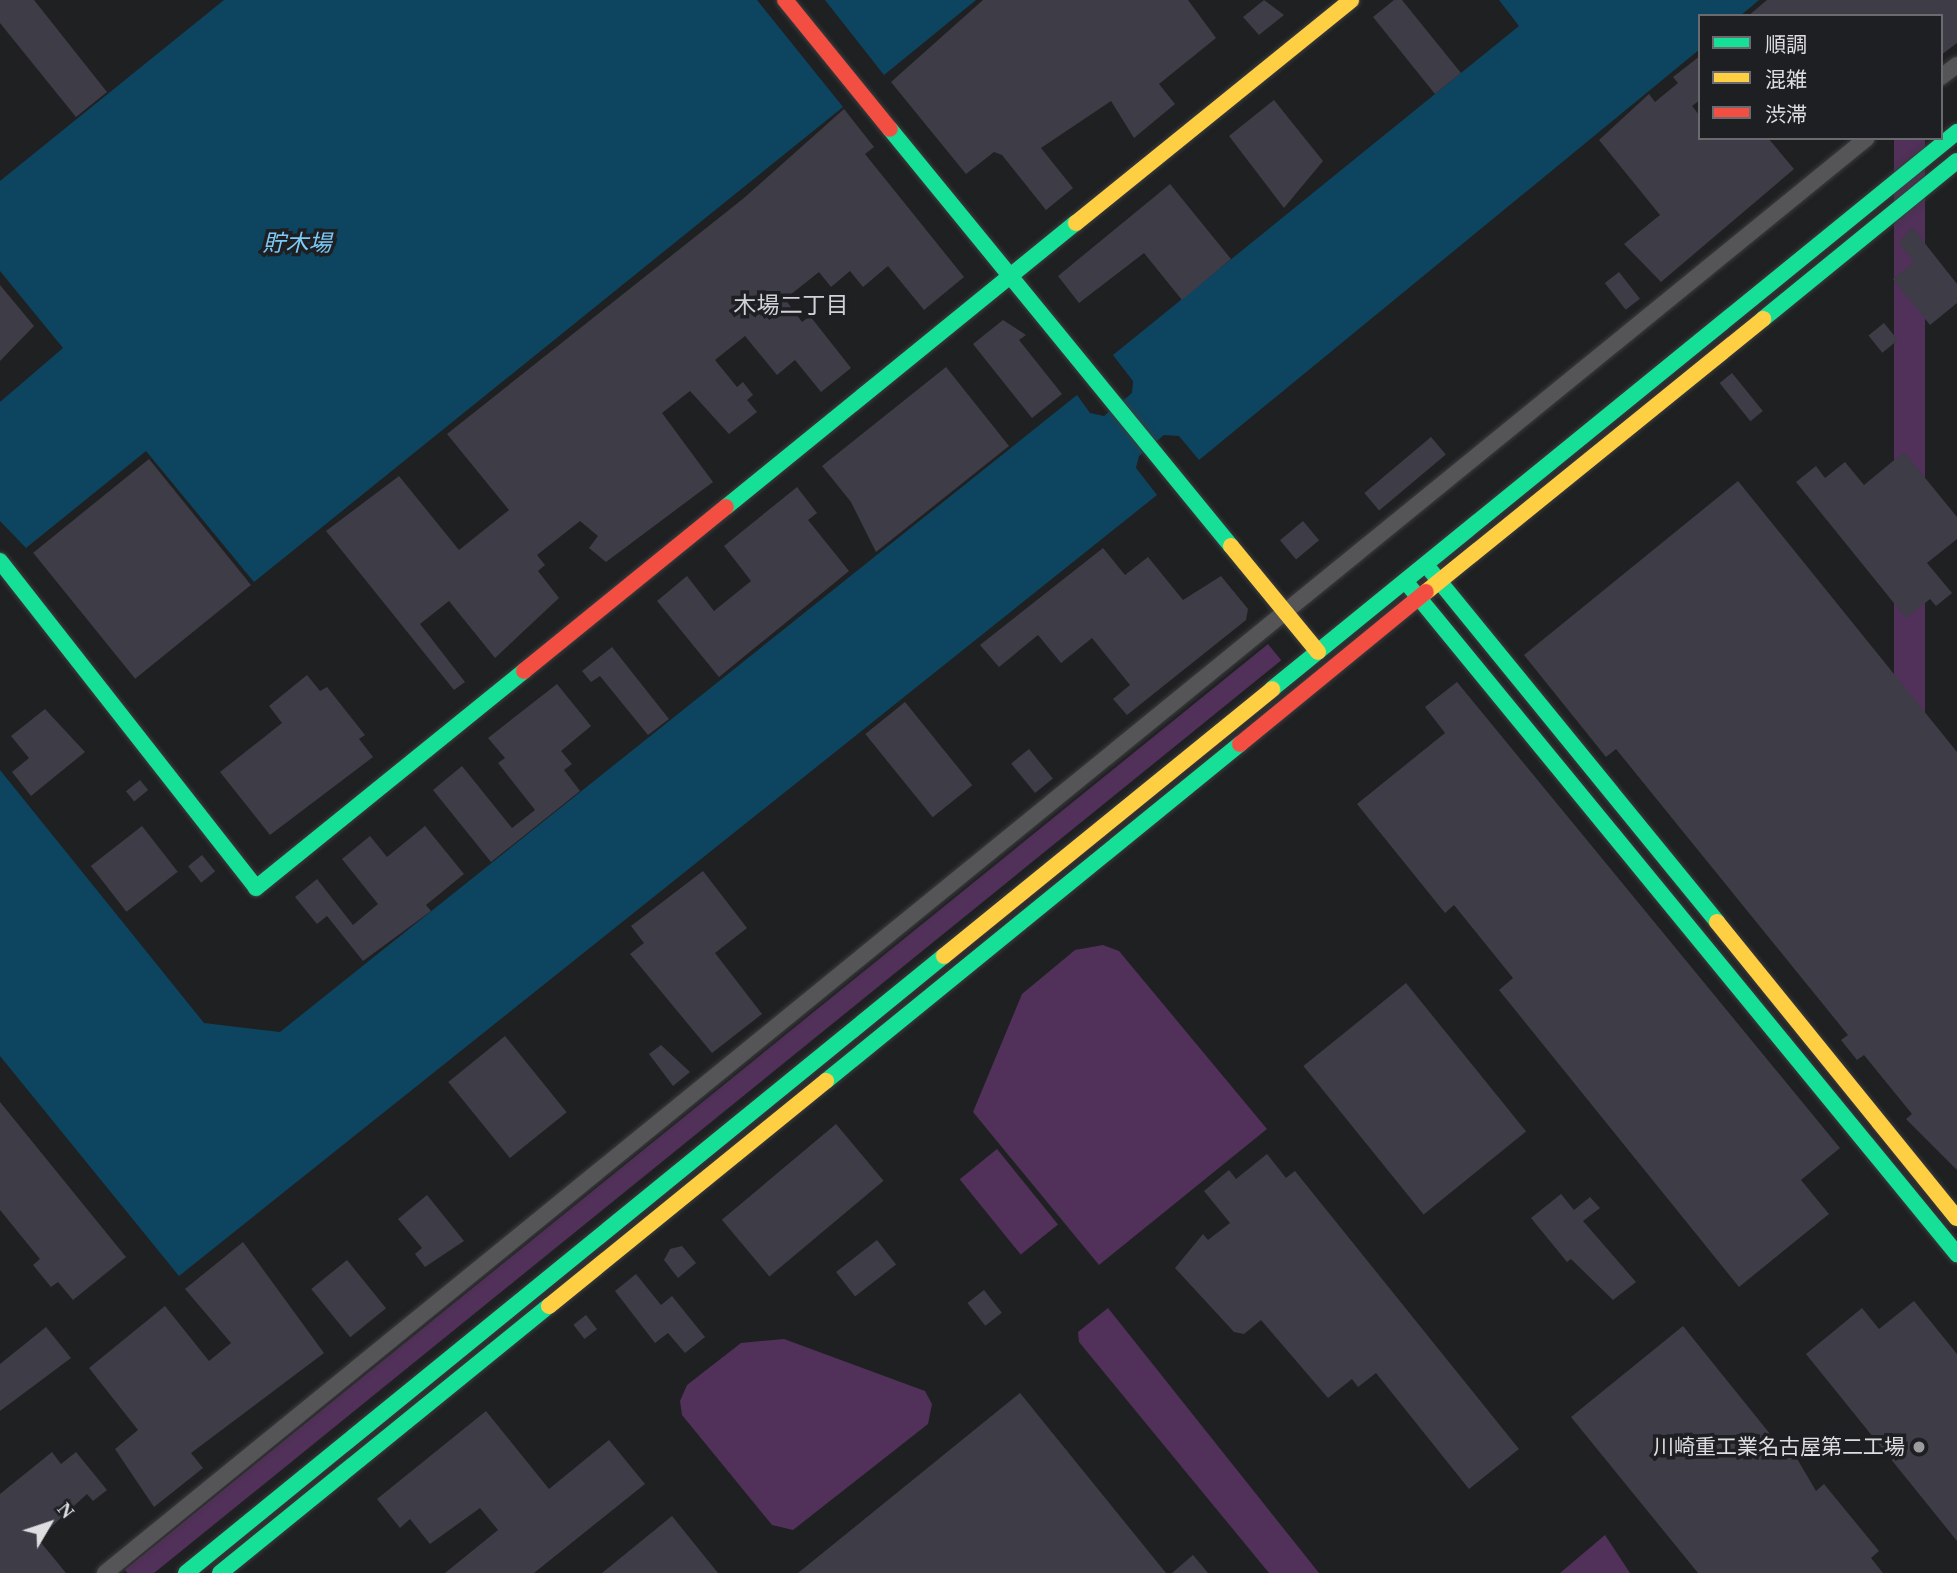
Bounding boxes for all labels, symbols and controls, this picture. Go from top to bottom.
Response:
legend [1698,14,1943,140]
text: 順調 [1765,33,1807,57]
text: 混雑 [1765,68,1807,92]
text: 渋滞 [1765,103,1807,127]
water label: 貯木場 [263,230,331,258]
district label: 木場二丁目 [734,292,848,320]
place label: 川崎重工業名古屋第二工場 [1653,1434,1905,1460]
marker: 川崎重工業名古屋第二工場 [1911,1439,1927,1455]
north arrow [14,1489,84,1559]
text: N [53,1499,78,1522]

